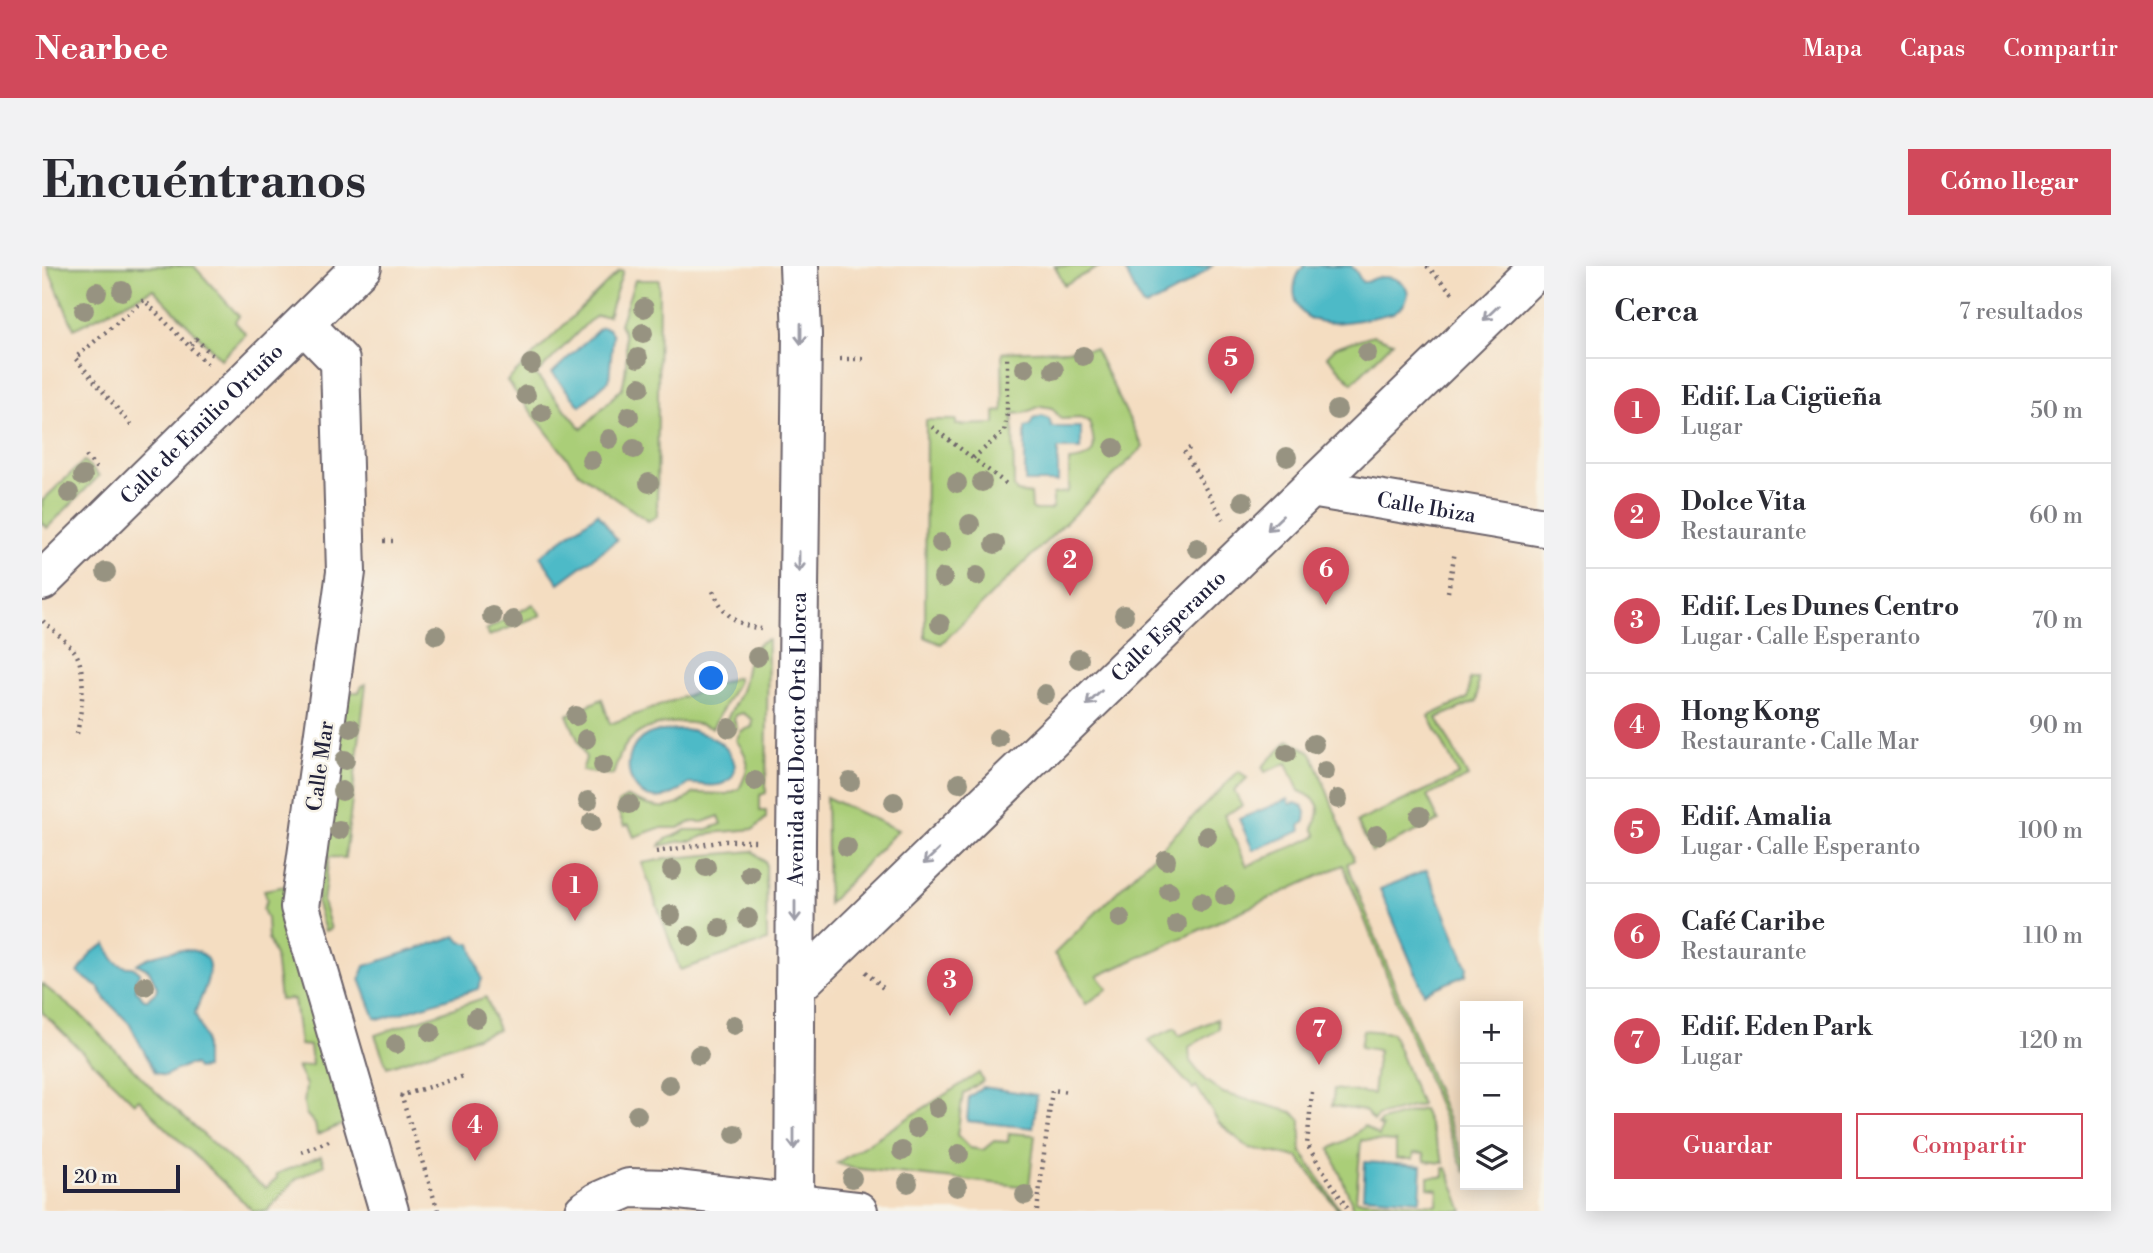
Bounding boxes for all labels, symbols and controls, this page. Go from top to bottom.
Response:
text: Nearbee [35,29,168,70]
text: Mapa [1803,34,1862,64]
text: Capas [1900,34,1965,64]
text: Compartir [2003,34,2118,64]
button: Cómo llegar [1908,149,2111,215]
text: Encuéntranos [42,152,366,213]
text: Cerca [1614,293,1698,331]
text: 7 resultados [1959,298,2083,326]
one-way arrow [1483,305,1500,322]
one-way arrow [794,322,808,345]
pin: 5 [1208,336,1254,394]
street label: Calle de Emilio Ortuño [115,339,289,510]
text: Edif. La Cigüeña [1681,381,1882,413]
text: 1 [1631,397,1643,425]
text: 50 m [2030,397,2083,425]
text: Lugar [1681,413,1743,441]
text: Dolce Vita [1681,486,1806,518]
street label: Calle Ibiza [1375,487,1478,529]
text: 2 [1630,502,1644,530]
text: 60 m [2029,502,2083,530]
one-way arrow [1266,514,1283,531]
text: Restaurante [1681,518,1807,546]
pin: 2 [1047,538,1093,596]
pin: 6 [1303,547,1349,605]
one-way arrow [792,550,806,573]
street label: Calle Esperanto [1106,565,1232,688]
text: Edif. Les Dunes Centro [1681,591,1959,623]
street label: Avenida del Doctor Orts Llorca [784,592,813,887]
text: 3 [1630,607,1644,635]
text: 70 m [2032,607,2083,635]
text: Lugar · Calle Esperanto [1681,623,1920,651]
your location [694,661,728,695]
one-way arrow [1086,690,1103,707]
text: Hong Kong [1681,696,1819,728]
text: 4 [1629,712,1645,740]
text: 90 m [2029,712,2083,740]
street label: Calle Mar [302,719,340,813]
text: Restaurante · Calle Mar [1681,728,1919,756]
text: Edif. Amalia [1681,801,1832,833]
text: 5 [1630,817,1644,845]
text: 100 m [2018,817,2083,845]
text: Lugar · Calle Esperanto [1681,833,1920,861]
one-way arrow [922,848,939,865]
pin: 1 [552,863,598,921]
one-way arrow [788,900,802,923]
text: Café Caribe [1681,906,1825,938]
text: 6 [1630,922,1644,950]
text: 110 m [2023,922,2083,950]
text: Restaurante [1681,938,1807,966]
pin: 3 [927,958,973,1016]
map controls [1460,1001,1523,1190]
button: + [1460,1001,1523,1064]
pin: 7 [1296,1007,1342,1065]
text: Edif. Eden Park [1681,1011,1873,1043]
text: 7 [1630,1027,1644,1055]
text: 120 m [2019,1027,2083,1055]
text: Lugar [1681,1043,1743,1071]
button: − [1460,1064,1523,1127]
pin: 4 [452,1103,498,1161]
button: Guardar [1614,1113,1842,1179]
button: Compartir [1856,1113,2083,1179]
one-way arrow [787,1127,801,1150]
button: layers [1460,1127,1523,1190]
scale bar [63,1162,180,1194]
text: 20 m [74,1165,118,1189]

